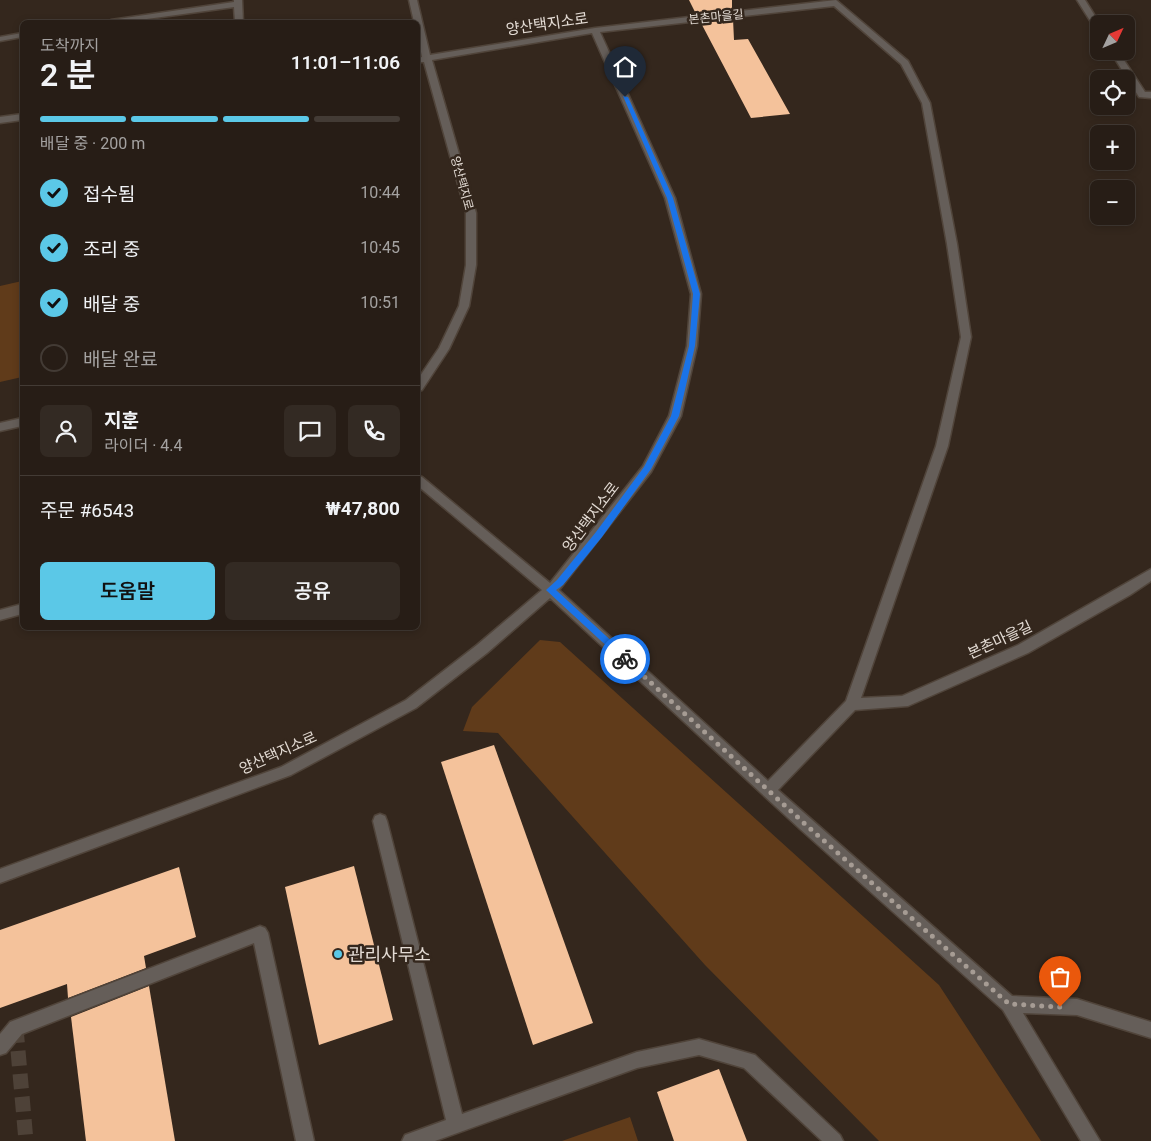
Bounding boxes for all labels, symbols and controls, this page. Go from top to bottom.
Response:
street label: 본촌마을길 [688,7,744,27]
street label: 양산택지소로 [505,9,589,39]
north arrow [1090,15,1135,60]
map controls [1090,15,1135,225]
text: 도착까지 [40,36,99,55]
pin [604,46,646,97]
text: 11:01–11:06 [291,51,400,74]
icon: home [611,53,639,81]
text: 2 분 [40,56,96,94]
button: locate [1090,70,1135,115]
button: + [1090,125,1135,170]
text: 배달 중 · 200 m [40,134,145,153]
street label: 양산택지로 [448,155,476,211]
icon: check [40,179,68,207]
button: − [1090,180,1135,225]
text: 접수됨 [83,183,135,206]
text: 10:44 [360,183,400,202]
icon: check [40,234,68,262]
text: 조리 중 [83,238,140,261]
text: 10:45 [360,238,400,257]
icon: check [40,289,68,317]
text: 배달 중 [83,293,140,316]
text: 10:51 [360,293,400,312]
text: 배달 완료 [83,348,158,371]
button: person [40,405,92,457]
button: chat [284,405,336,457]
button: phone [348,405,400,457]
text: 지훈 [104,409,139,432]
text: 라이더 · 4.4 [104,436,182,455]
street label: 양산택지소로 [559,479,623,555]
text: ₩47,800 [325,497,400,520]
text: 주문 #6543 [40,499,134,522]
button: 도움말 [40,562,215,620]
button: 공유 [225,562,400,620]
street label: 본촌마을길 [965,617,1035,663]
courier [600,634,650,684]
icon: bike [611,645,639,673]
street label: 양산택지소로 [237,728,319,778]
place label: 관리사무소 [348,944,431,965]
marker: 관리사무소 [332,948,344,960]
pin [1039,956,1081,1007]
icon: bag [1046,963,1074,991]

